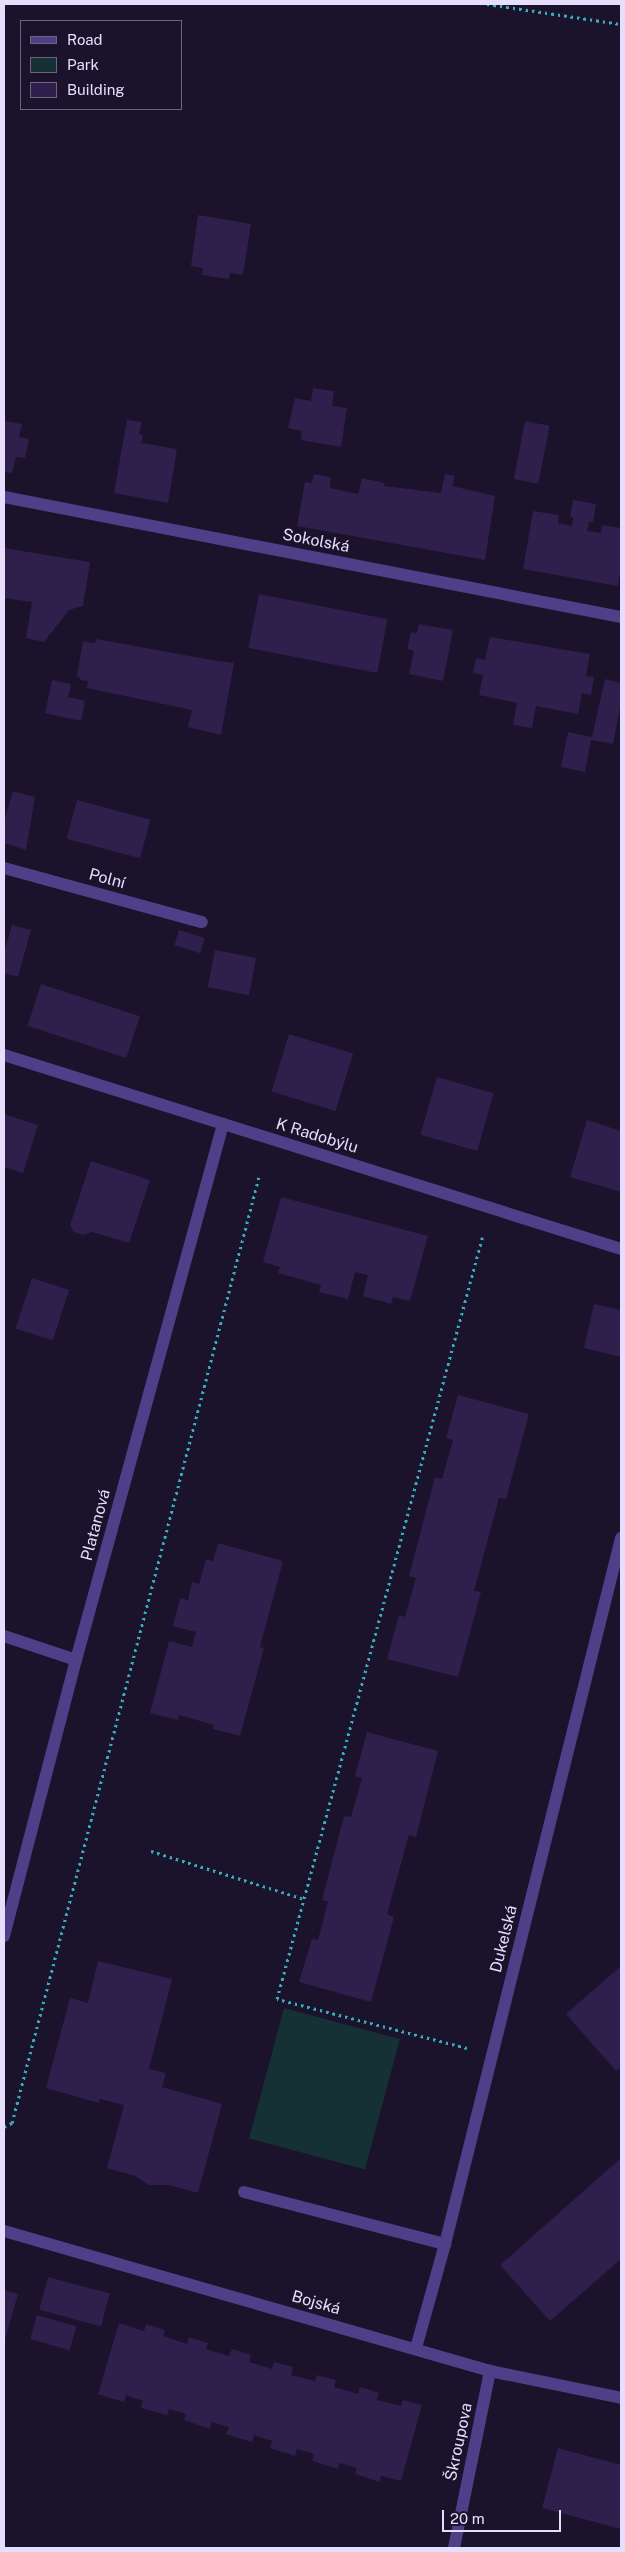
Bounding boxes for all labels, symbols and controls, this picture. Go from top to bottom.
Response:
legend [20,20,182,110]
text: Road [67,31,103,48]
text: Park [67,56,99,73]
text: Building [67,81,125,98]
street label: Sokolská [281,525,351,557]
street label: Polní [87,865,127,893]
street label: K Radobýlu [274,1114,360,1158]
street label: Platanová [77,1487,115,1563]
street label: Dukelská [486,1903,522,1975]
street label: Bojská [289,2287,343,2319]
street label: Škroupova [441,2401,477,2483]
scale bar [445,2500,564,2532]
text: 20 m [450,2510,485,2527]

